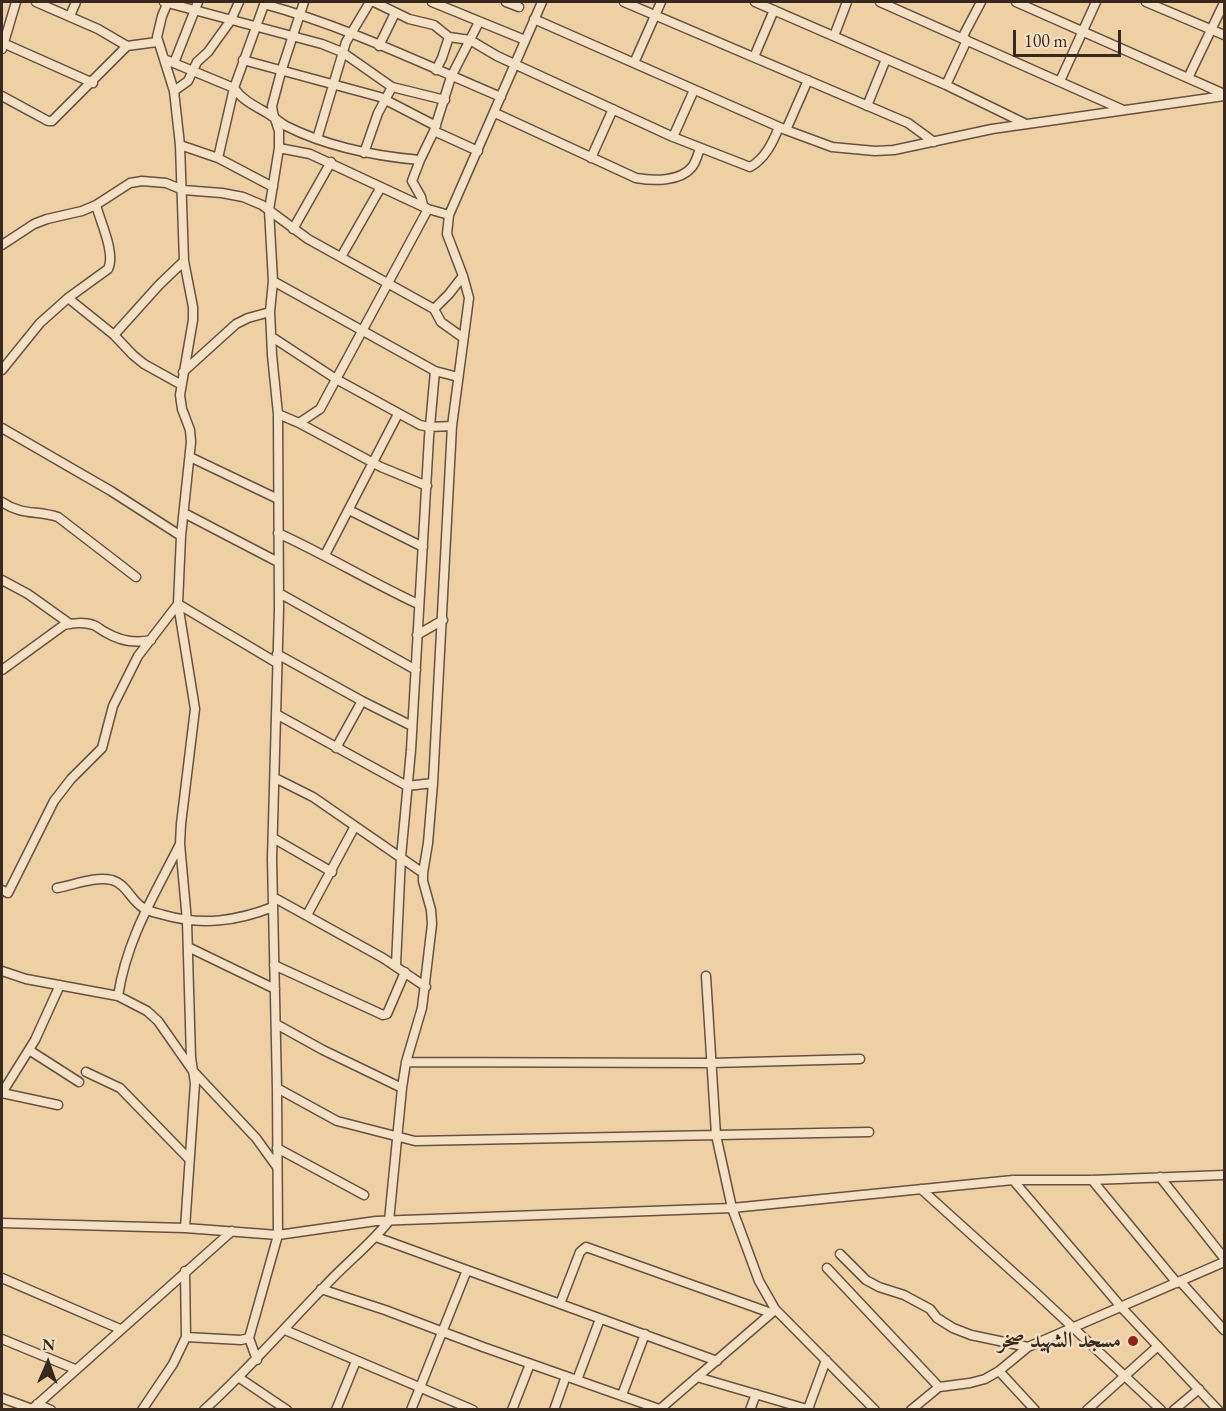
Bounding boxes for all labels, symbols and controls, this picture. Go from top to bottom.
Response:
scale bar [1016,18,1124,56]
text: 100 m [1024,29,1068,52]
place label: مسجد الشهيد صخر [998,1328,1121,1354]
north arrow [18,1333,78,1393]
text: N [42,1334,55,1355]
marker: مسجد الشهيد صخر [1126,1334,1140,1348]

